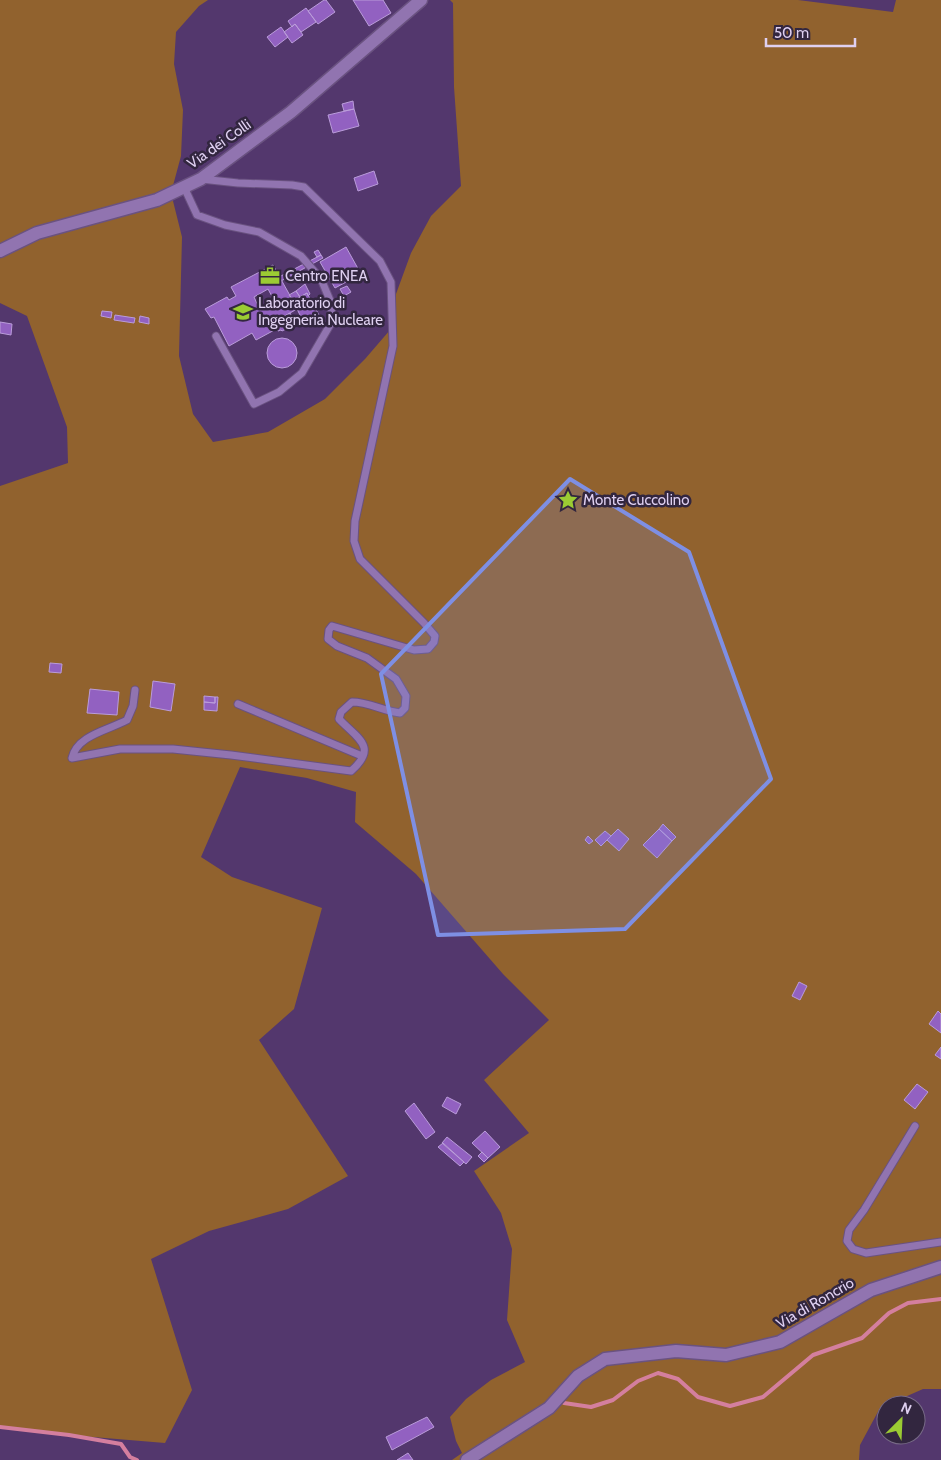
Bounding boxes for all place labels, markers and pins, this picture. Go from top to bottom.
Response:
office icon: Centro ENEA [259,265,281,287]
place label: Centro ENEA [285,267,368,285]
place label: Laboratorio di Ingegneria Nucleare [258,294,383,329]
school or university icon: Laboratorio di Ingegneria Nucleare [232,301,254,323]
place icon: Monte Cuccolino [557,489,579,511]
place label: Monte Cuccolino [583,491,689,509]

